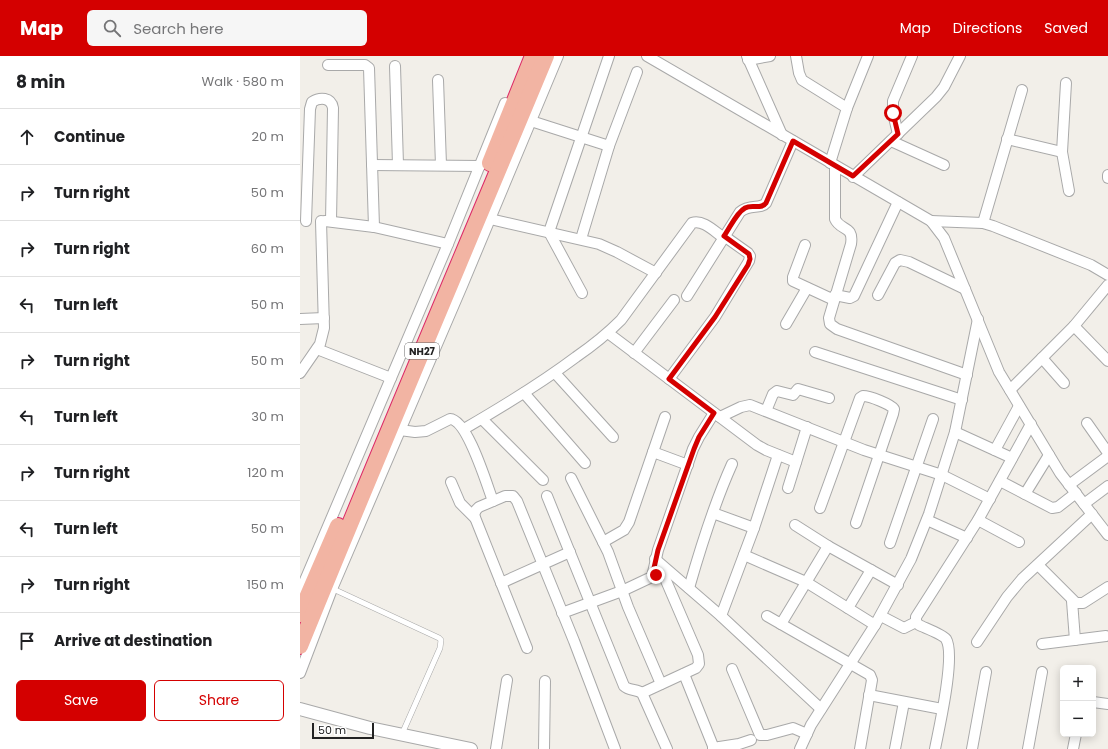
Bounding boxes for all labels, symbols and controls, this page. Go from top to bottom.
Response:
search box [87,10,367,46]
text: Map [20,15,63,42]
icon: search [101,17,123,39]
text: Search here [133,18,224,39]
text: Map [900,18,931,38]
text: Directions [953,18,1022,38]
text: Saved [1044,18,1088,38]
text: 8 min [16,70,65,94]
text: Walk · 580 m [202,72,284,91]
route start [884,104,902,122]
icon: ahead [16,126,38,148]
text: Continue [54,126,125,147]
text: 20 m [251,127,284,146]
icon: right [16,182,38,204]
text: Turn right [54,182,130,203]
text: 50 m [251,183,284,202]
icon: right [16,238,38,260]
text: Turn right [54,238,130,259]
text: 60 m [251,239,284,258]
icon: left [16,294,38,316]
text: Turn left [54,294,118,315]
text: 50 m [251,295,284,314]
road number: NH27 [405,343,439,359]
icon: right [16,350,38,372]
text: Turn right [54,350,130,371]
text: 50 m [251,351,284,370]
icon: left [16,406,38,428]
text: Turn left [54,406,118,427]
text: 30 m [251,407,284,426]
icon: right [16,462,38,484]
text: Turn right [54,462,130,483]
text: 120 m [247,463,284,482]
icon: left [16,518,38,540]
text: Turn left [54,518,118,539]
text: 50 m [251,519,284,538]
route end [647,566,665,584]
icon: right [16,574,38,596]
text: Turn right [54,574,130,595]
text: 150 m [247,575,284,594]
icon: arrive [16,630,38,652]
text: Arrive at destination [54,630,212,651]
map controls [1060,665,1096,737]
button: + [1060,665,1096,701]
button: Save [16,680,146,721]
button: Share [154,680,284,721]
button: − [1060,701,1096,737]
scale bar [312,721,374,740]
text: 50 m [318,722,346,738]

